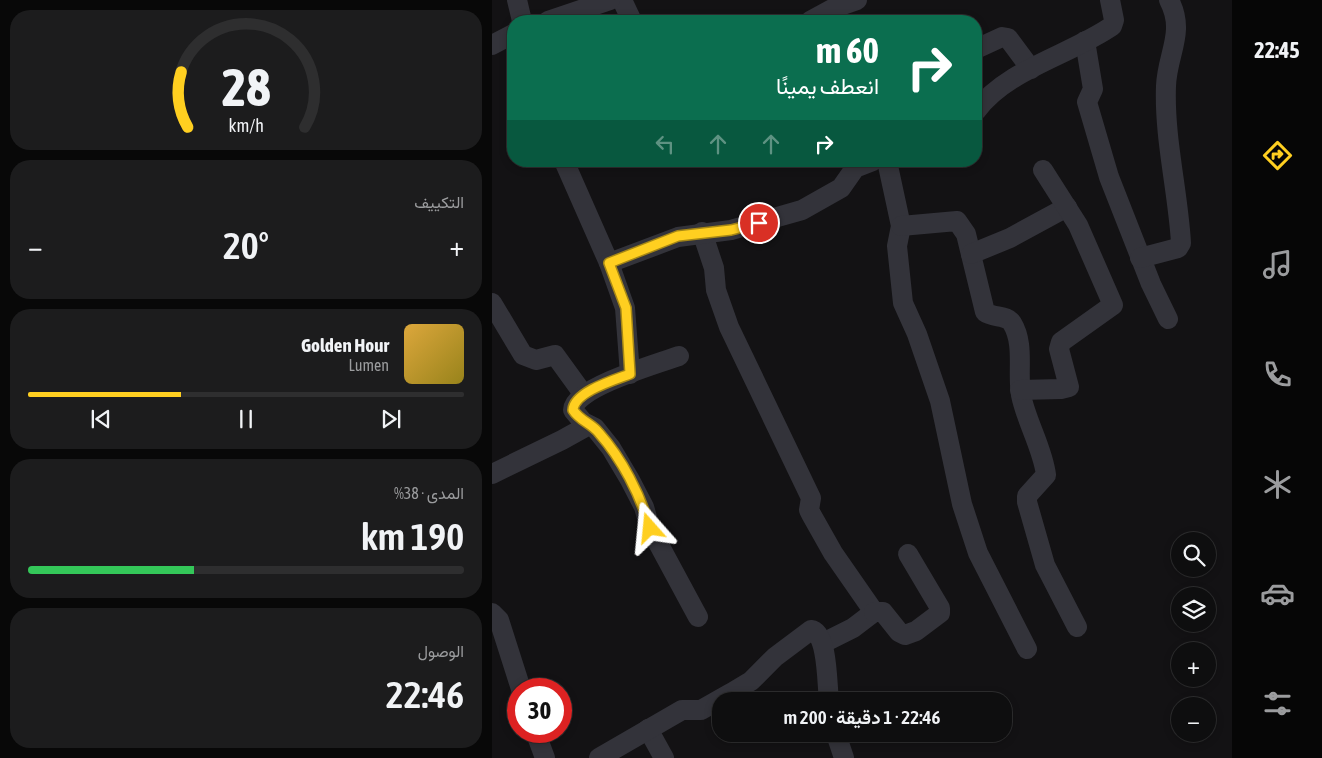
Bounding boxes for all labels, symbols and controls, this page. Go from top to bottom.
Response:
text: 60 m [816,30,879,70]
icon: right [897,35,962,100]
text: 22:45 [1254,37,1300,63]
text: 28 [222,57,270,117]
text: انعطف يمينًا [776,73,879,99]
text: km/h [228,115,264,136]
icon: left [651,130,679,158]
icon: ahead [704,130,732,158]
icon: ahead [757,130,785,158]
icon: right [810,130,838,158]
icon: directions [1260,138,1295,173]
text: التكييف [414,193,464,211]
pin [738,202,780,244]
icon: arrive [745,209,773,237]
text: 20° [223,224,269,267]
text: − [28,230,43,262]
text: + [449,230,464,262]
icon: music [1260,247,1295,282]
text: Golden Hour [301,334,389,356]
text: Lumen [349,356,389,374]
icon: phone [1260,357,1295,392]
icon: previous [87,405,115,433]
icon: pause [232,405,260,433]
icon: next [377,405,405,433]
icon: climate [1260,467,1295,502]
text: المدى · 38% [394,484,464,502]
position arrow [623,501,675,553]
text: 190 km [361,515,464,558]
map controls [1171,532,1216,742]
button: search [1171,532,1216,577]
icon: car [1260,576,1295,611]
button: layers [1171,587,1216,632]
text: الوصول [418,642,464,660]
button: + [1171,642,1216,687]
text: 22:46 [386,673,464,716]
speed limit sign: 30 [507,678,572,743]
icon: filters [1260,686,1295,721]
button: − [1171,697,1216,742]
text: 22:46 · 1 دقيقة · 200 m [784,706,940,728]

